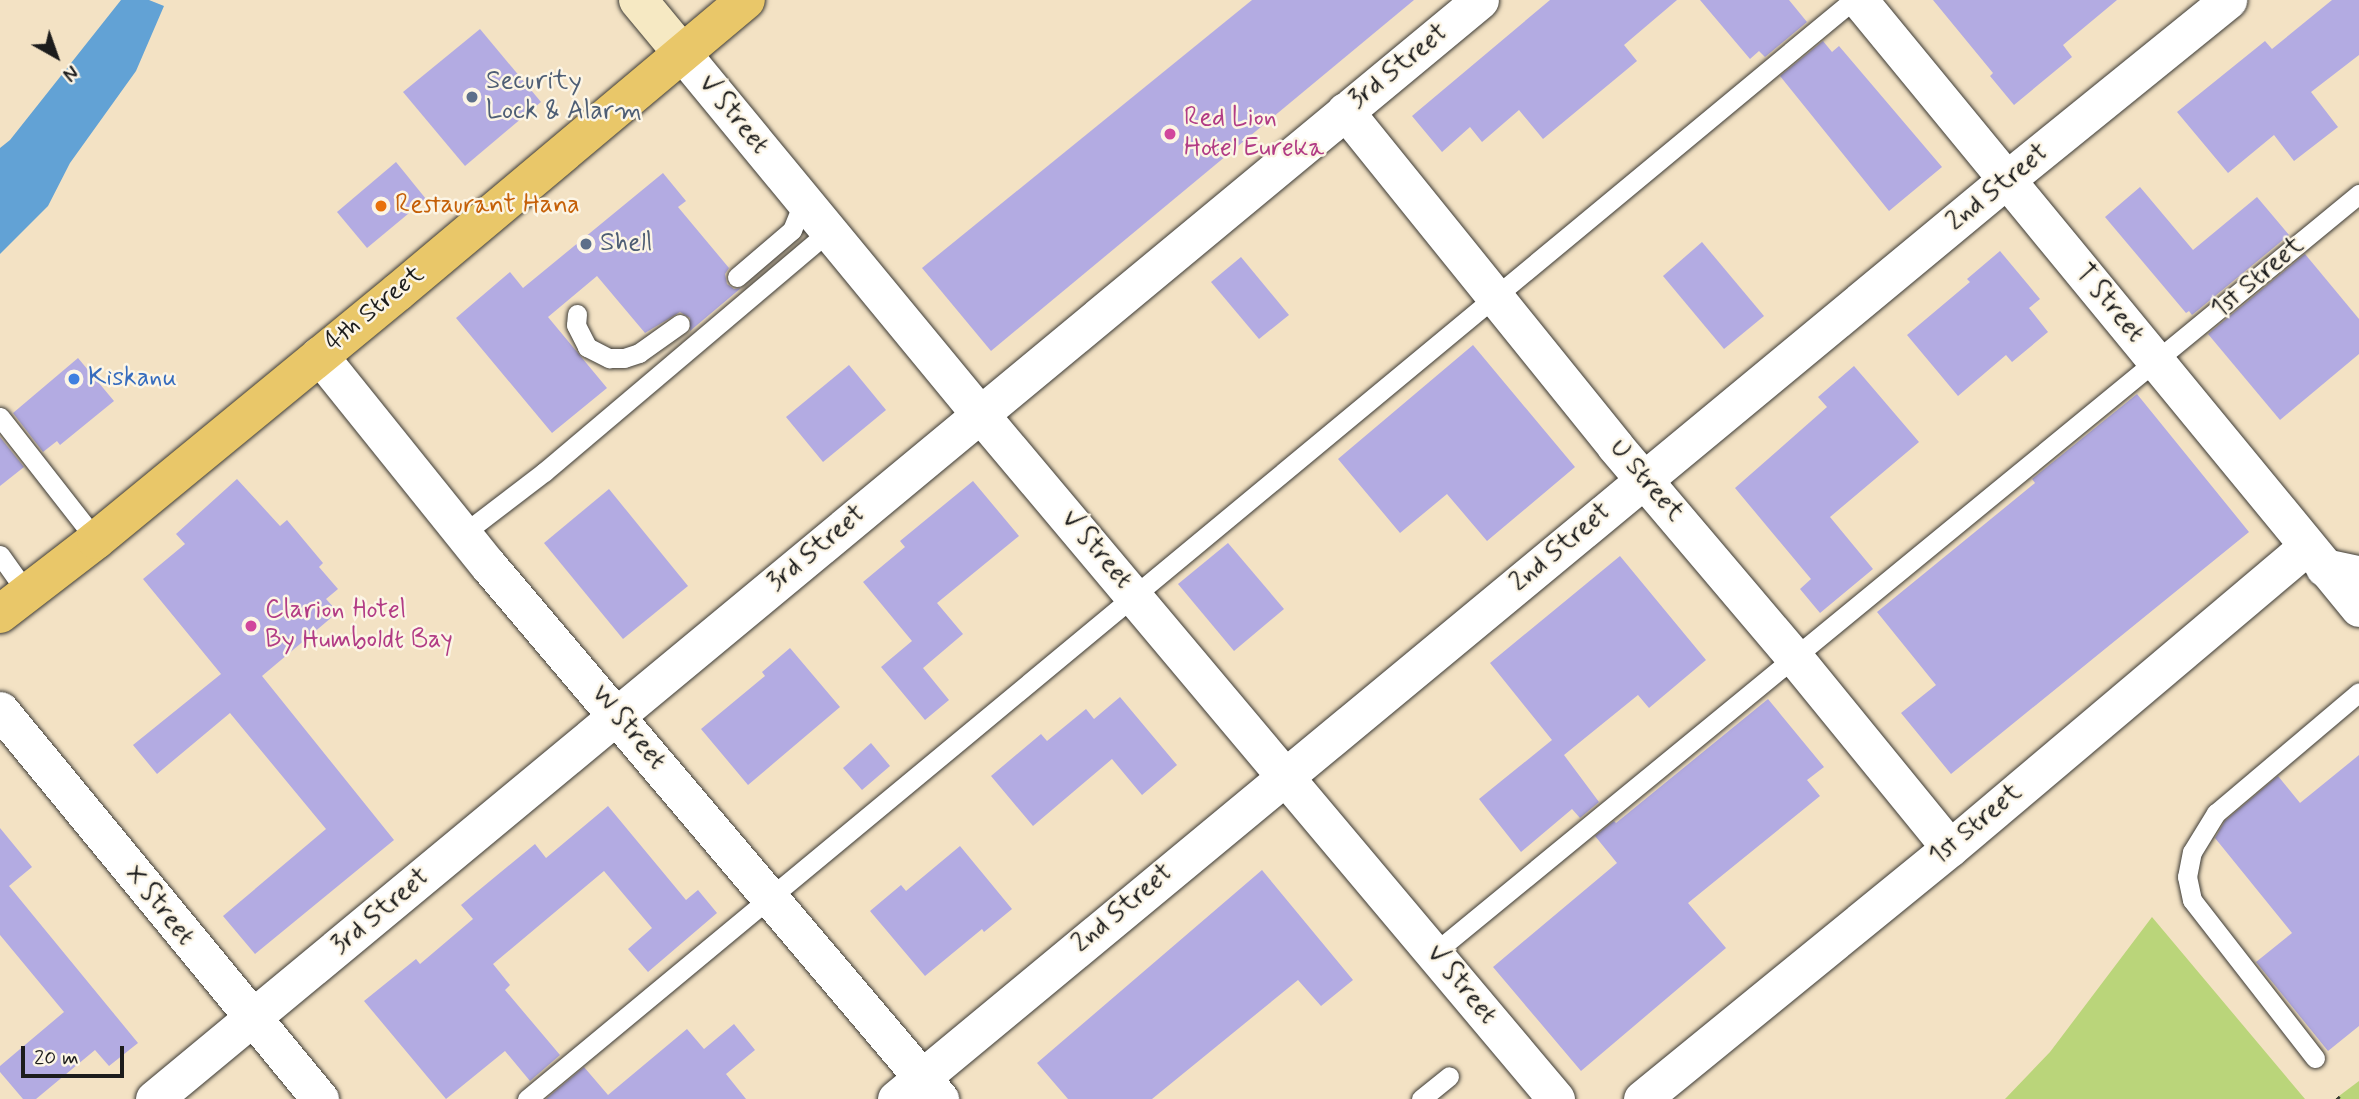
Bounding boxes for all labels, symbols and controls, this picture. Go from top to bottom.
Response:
street label: 3rd Street [1344,18,1454,116]
north arrow [21,21,91,91]
text: N [57,59,83,86]
place label: Security Lock & Alarm [486,66,642,128]
street label: V Street [689,67,777,163]
marker: Security Lock & Alarm [464,89,480,105]
place label: Red Lion Hotel Eureka [1184,103,1319,164]
marker: Red Lion Hotel Eureka [1162,126,1178,142]
street label: 2nd Street [1941,138,2055,238]
place label: Restaurant Hana [395,190,580,222]
marker: Restaurant Hana [373,198,389,214]
place label: Shell [600,228,652,260]
street label: 1st Street [2205,230,2311,326]
marker: Shell [578,236,594,252]
street label: T Street [2066,257,2152,351]
street label: 4th Street [319,260,431,358]
place label: Kiskanu [88,363,177,395]
marker: Kiskanu [66,371,82,387]
street label: U Street [1602,434,1690,528]
street label: 2nd Street [1505,497,1617,599]
street label: 3rd Street [762,500,872,598]
street label: V Street [1052,503,1140,597]
place label: Clarion Hotel By Humboldt Bay [265,595,462,656]
marker: Clarion Hotel By Humboldt Bay [243,618,259,634]
street label: W Street [582,678,674,778]
street label: 1st Street [1923,777,2029,873]
street label: X Street [116,858,202,954]
street label: 2nd Street [1067,858,1179,960]
street label: 3rd Street [326,863,436,961]
street label: V Street [1417,937,1505,1033]
scale bar [24,1032,128,1076]
text: 20 m [34,1044,79,1072]

